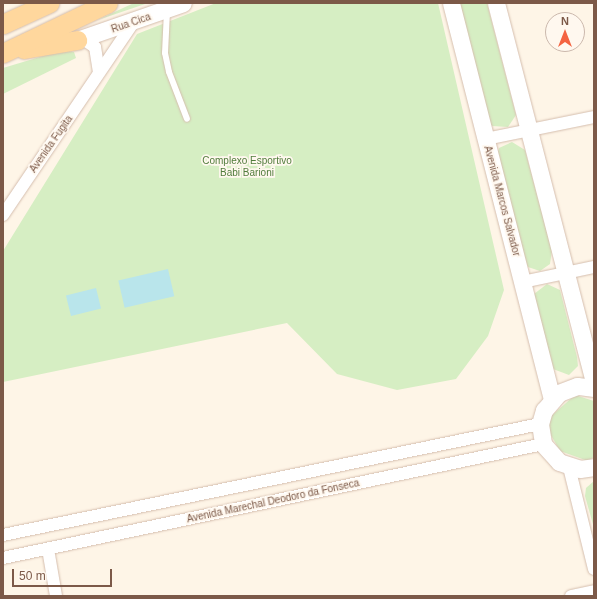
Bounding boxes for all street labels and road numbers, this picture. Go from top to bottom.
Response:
street label: Rua Cica [110,11,152,35]
street label: Avenida Fugita [27,113,75,175]
street label: Avenida Marcos Salvador [481,145,523,257]
street label: Avenida Marechal Deodoro da Fonseca [186,477,360,525]

